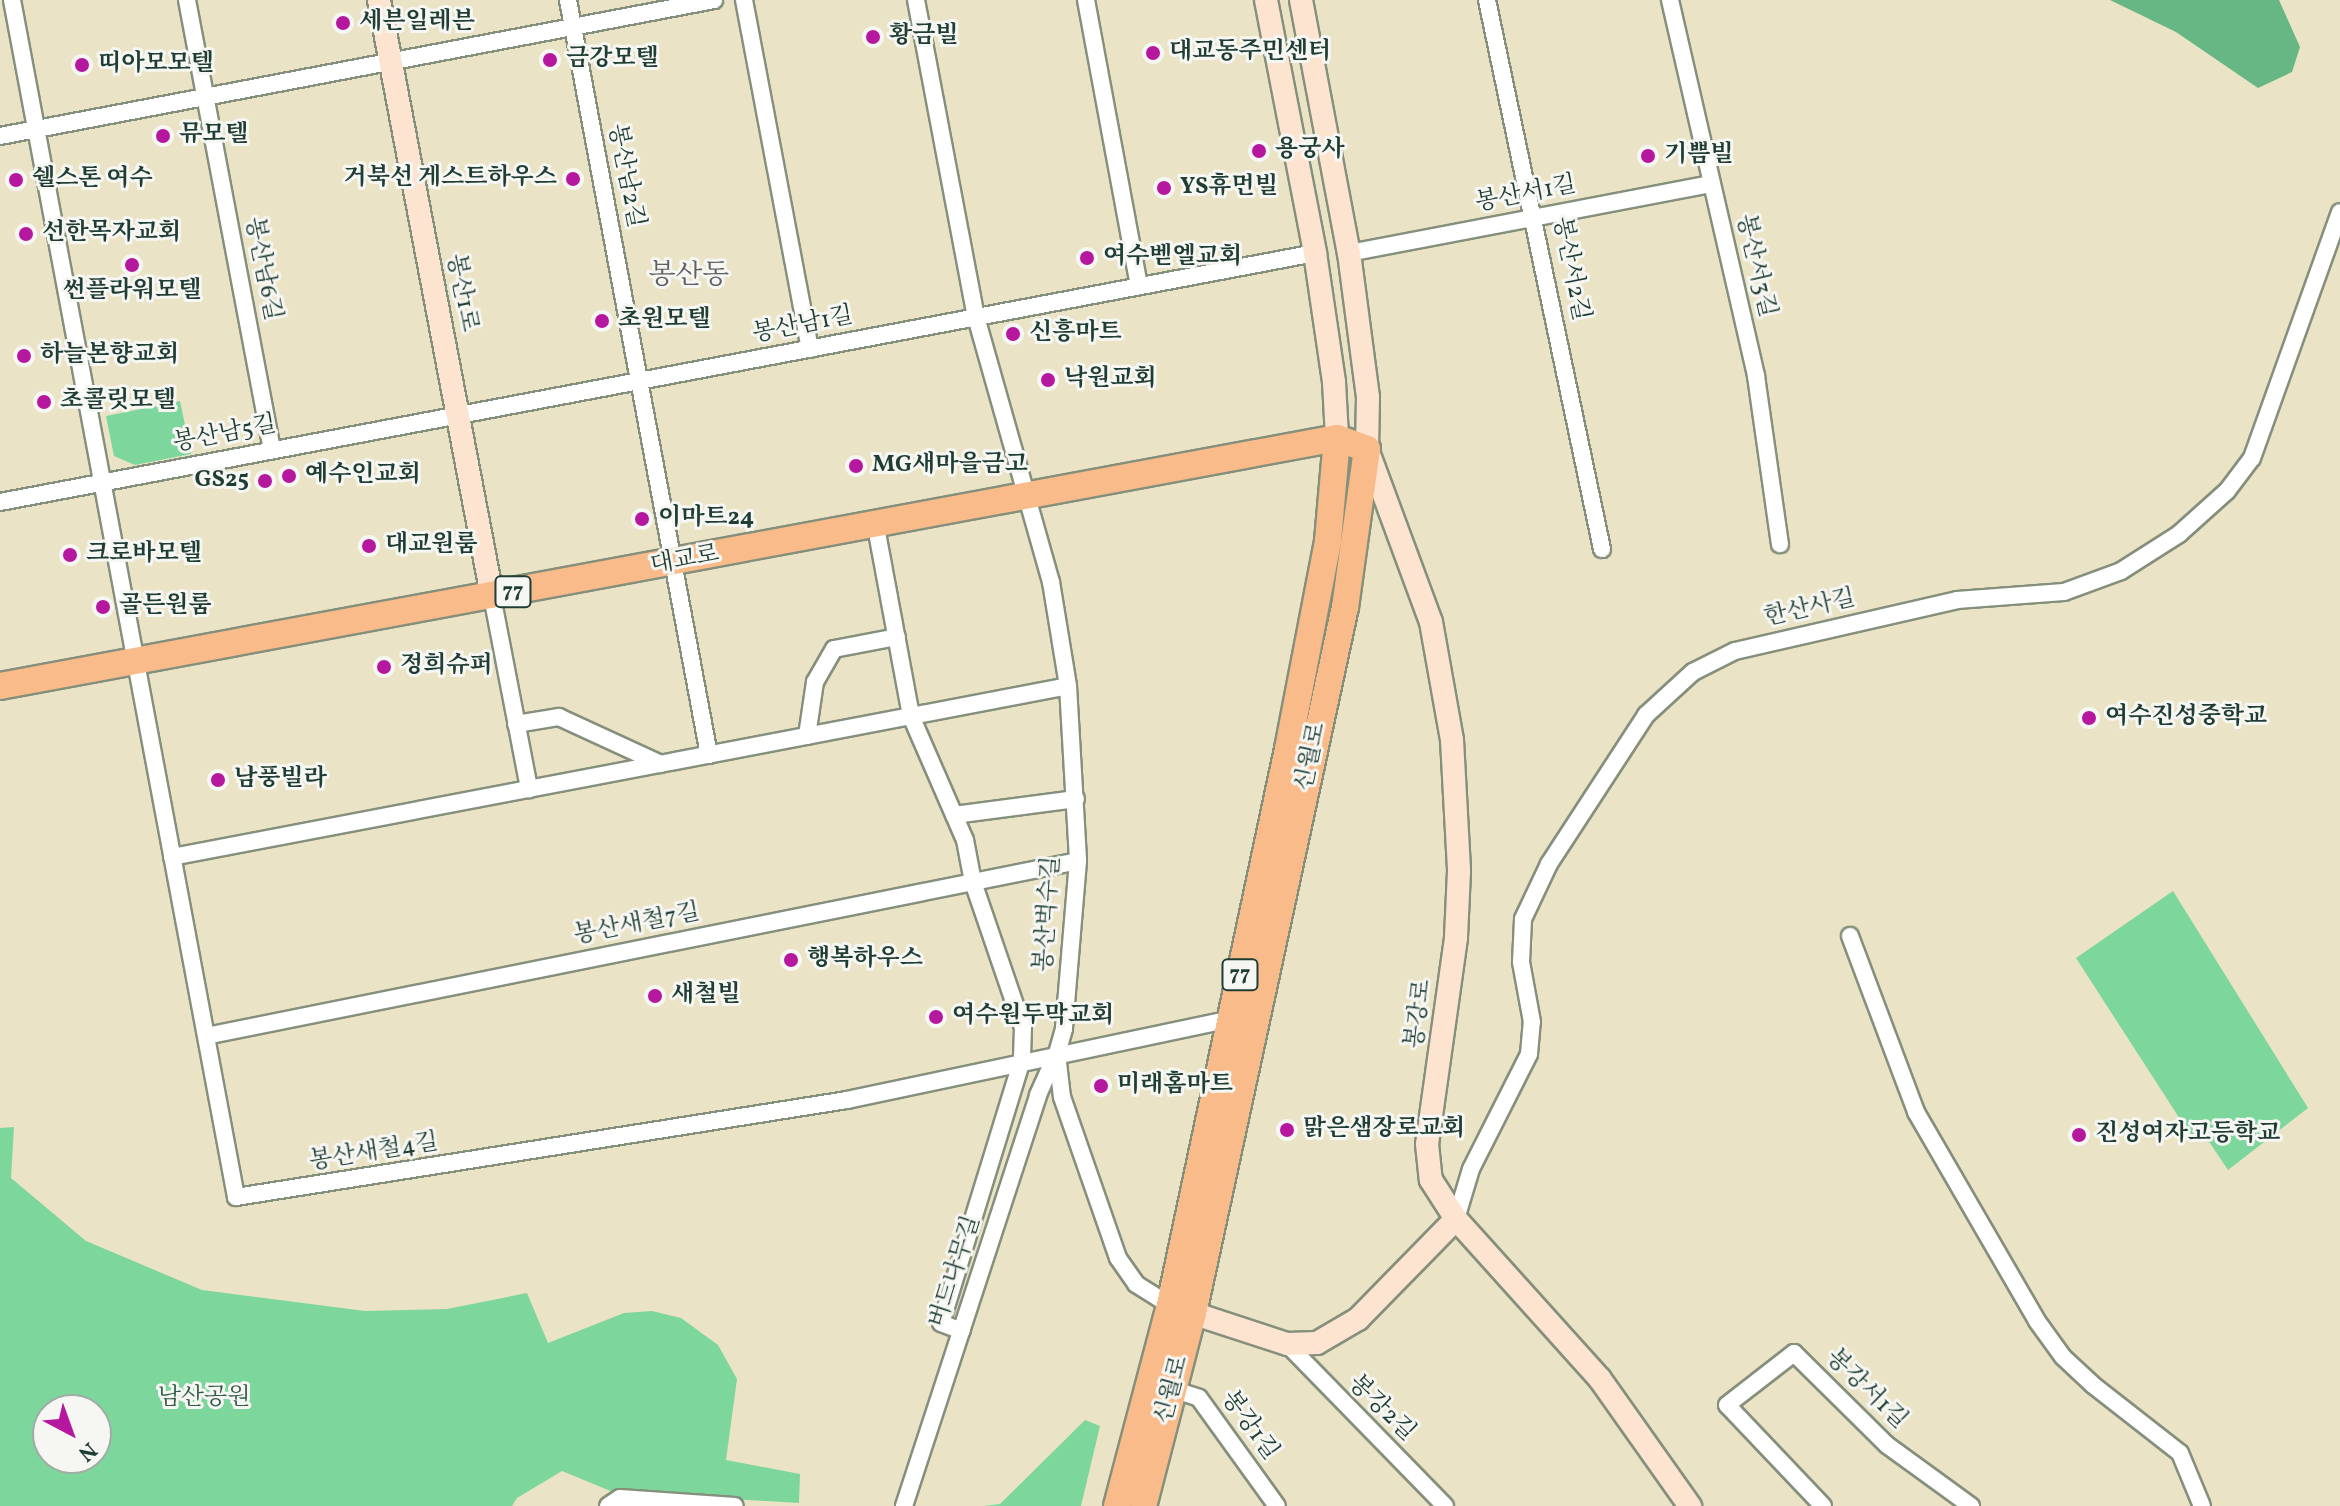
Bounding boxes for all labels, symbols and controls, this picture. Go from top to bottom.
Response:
place label: 세븐일레븐 [359,9,475,37]
marker: 세븐일레븐 [334,14,352,32]
place label: 황금빌 [889,23,959,51]
marker: 황금빌 [864,28,882,46]
place label: 대교동주민센터 [1169,39,1331,67]
marker: 대교동주민센터 [1144,44,1162,62]
place label: 금강모텔 [566,46,659,74]
place label: 띠아모모텔 [98,51,214,79]
marker: 금강모텔 [541,51,559,69]
marker: 띠아모모텔 [73,56,91,74]
street label: 봉산남2길 [601,121,649,231]
place label: 뮤모텔 [179,122,249,150]
marker: 뮤모텔 [154,127,172,145]
place label: 용궁사 [1275,137,1345,165]
marker: 용궁사 [1250,142,1268,160]
place label: 기쁨빌 [1664,142,1734,170]
marker: 기쁨빌 [1639,147,1657,165]
place label: 거북선 게스트하우스 [344,165,557,193]
place label: 쉘스톤 여수 [32,166,153,194]
marker: 거북선 게스트하우스 [564,170,582,188]
marker: 쉘스톤 여수 [7,171,25,189]
street label: 봉산서1길 [1473,171,1579,219]
place label: YS휴먼빌 [1180,174,1278,202]
marker: YS휴먼빌 [1155,179,1173,197]
street label: 봉산서3길 [1729,212,1781,320]
street label: 봉산서2길 [1546,214,1594,324]
street label: 봉산남6길 [238,215,286,323]
place label: 선한목자교회 [42,220,181,248]
marker: 선한목자교회 [17,225,35,243]
place label: 여수벧엘교회 [1103,244,1242,272]
marker: 여수벧엘교회 [1078,249,1096,267]
street label: 봉산1로 [439,252,483,334]
marker: 썬플라워모텔 [123,256,141,274]
district label: 봉산동 [648,259,730,293]
place label: 썬플라워모텔 [62,278,202,306]
street label: 봉산남1길 [750,302,856,350]
place label: 초원모텔 [618,307,711,335]
marker: 초원모텔 [593,312,611,330]
place label: 신흥마트 [1029,320,1122,348]
marker: 신흥마트 [1004,325,1022,343]
place label: 하늘본향교회 [40,342,179,370]
marker: 하늘본향교회 [15,347,33,365]
place label: 낙원교회 [1064,366,1157,394]
marker: 낙원교회 [1039,371,1057,389]
place label: 초콜릿모텔 [60,388,176,416]
marker: 초콜릿모텔 [35,393,53,411]
street label: 봉산남5길 [171,411,279,459]
place label: MG새마을금고 [872,452,1028,480]
marker: MG새마을금고 [847,457,865,475]
place label: 예수인교회 [305,462,421,490]
place label: GS25 [194,467,249,495]
marker: 예수인교회 [280,467,298,485]
marker: GS25 [256,472,274,490]
place label: 이마트24 [658,505,754,533]
marker: 이마트24 [633,510,651,528]
place label: 대교원룸 [385,532,478,560]
marker: 대교원룸 [360,537,378,555]
place label: 크로바모텔 [86,541,202,569]
street label: 대교로 [648,541,722,581]
marker: 크로바모텔 [61,546,79,564]
road number: 77 [493,574,533,610]
street label: 한산사길 [1762,585,1858,633]
place label: 골든원룸 [119,593,212,621]
marker: 골든원룸 [94,598,112,616]
place label: 정희슈퍼 [400,653,493,681]
marker: 정희슈퍼 [375,658,393,676]
place label: 여수진성중학교 [2105,704,2267,732]
marker: 여수진성중학교 [2080,709,2098,727]
street label: 신월로 [1291,720,1333,794]
place label: 남풍빌라 [234,766,327,794]
marker: 남풍빌라 [209,771,227,789]
street label: 봉산벅수길 [1031,855,1067,973]
street label: 봉산새철7길 [572,899,702,951]
place label: 행복하우스 [807,946,923,974]
marker: 행복하우스 [782,951,800,969]
road number: 77 [1220,957,1260,993]
street label: 봉강로 [1401,978,1439,1050]
place label: 새철빌 [671,982,741,1010]
marker: 새철빌 [646,987,664,1005]
place label: 여수원두막교회 [952,1003,1114,1031]
marker: 여수원두막교회 [927,1008,945,1026]
place label: 미래홈마트 [1117,1072,1233,1100]
marker: 미래홈마트 [1092,1077,1110,1095]
place label: 맑은샘장로교회 [1303,1116,1465,1144]
marker: 맑은샘장로교회 [1278,1121,1296,1139]
place label: 진성여자고등학교 [2095,1121,2280,1149]
marker: 진성여자고등학교 [2070,1126,2088,1144]
street label: 봉산새철4길 [307,1129,441,1177]
street label: 버드나무길 [924,1212,988,1332]
street label: 봉강서1길 [1819,1344,1913,1436]
street label: 신월로 [1150,1353,1196,1427]
street label: 봉강2길 [1341,1370,1421,1448]
park label: 남산공원 [158,1385,250,1413]
street label: 봉강1길 [1214,1386,1284,1466]
north arrow [32,1394,112,1474]
text: N [71,1434,103,1468]

